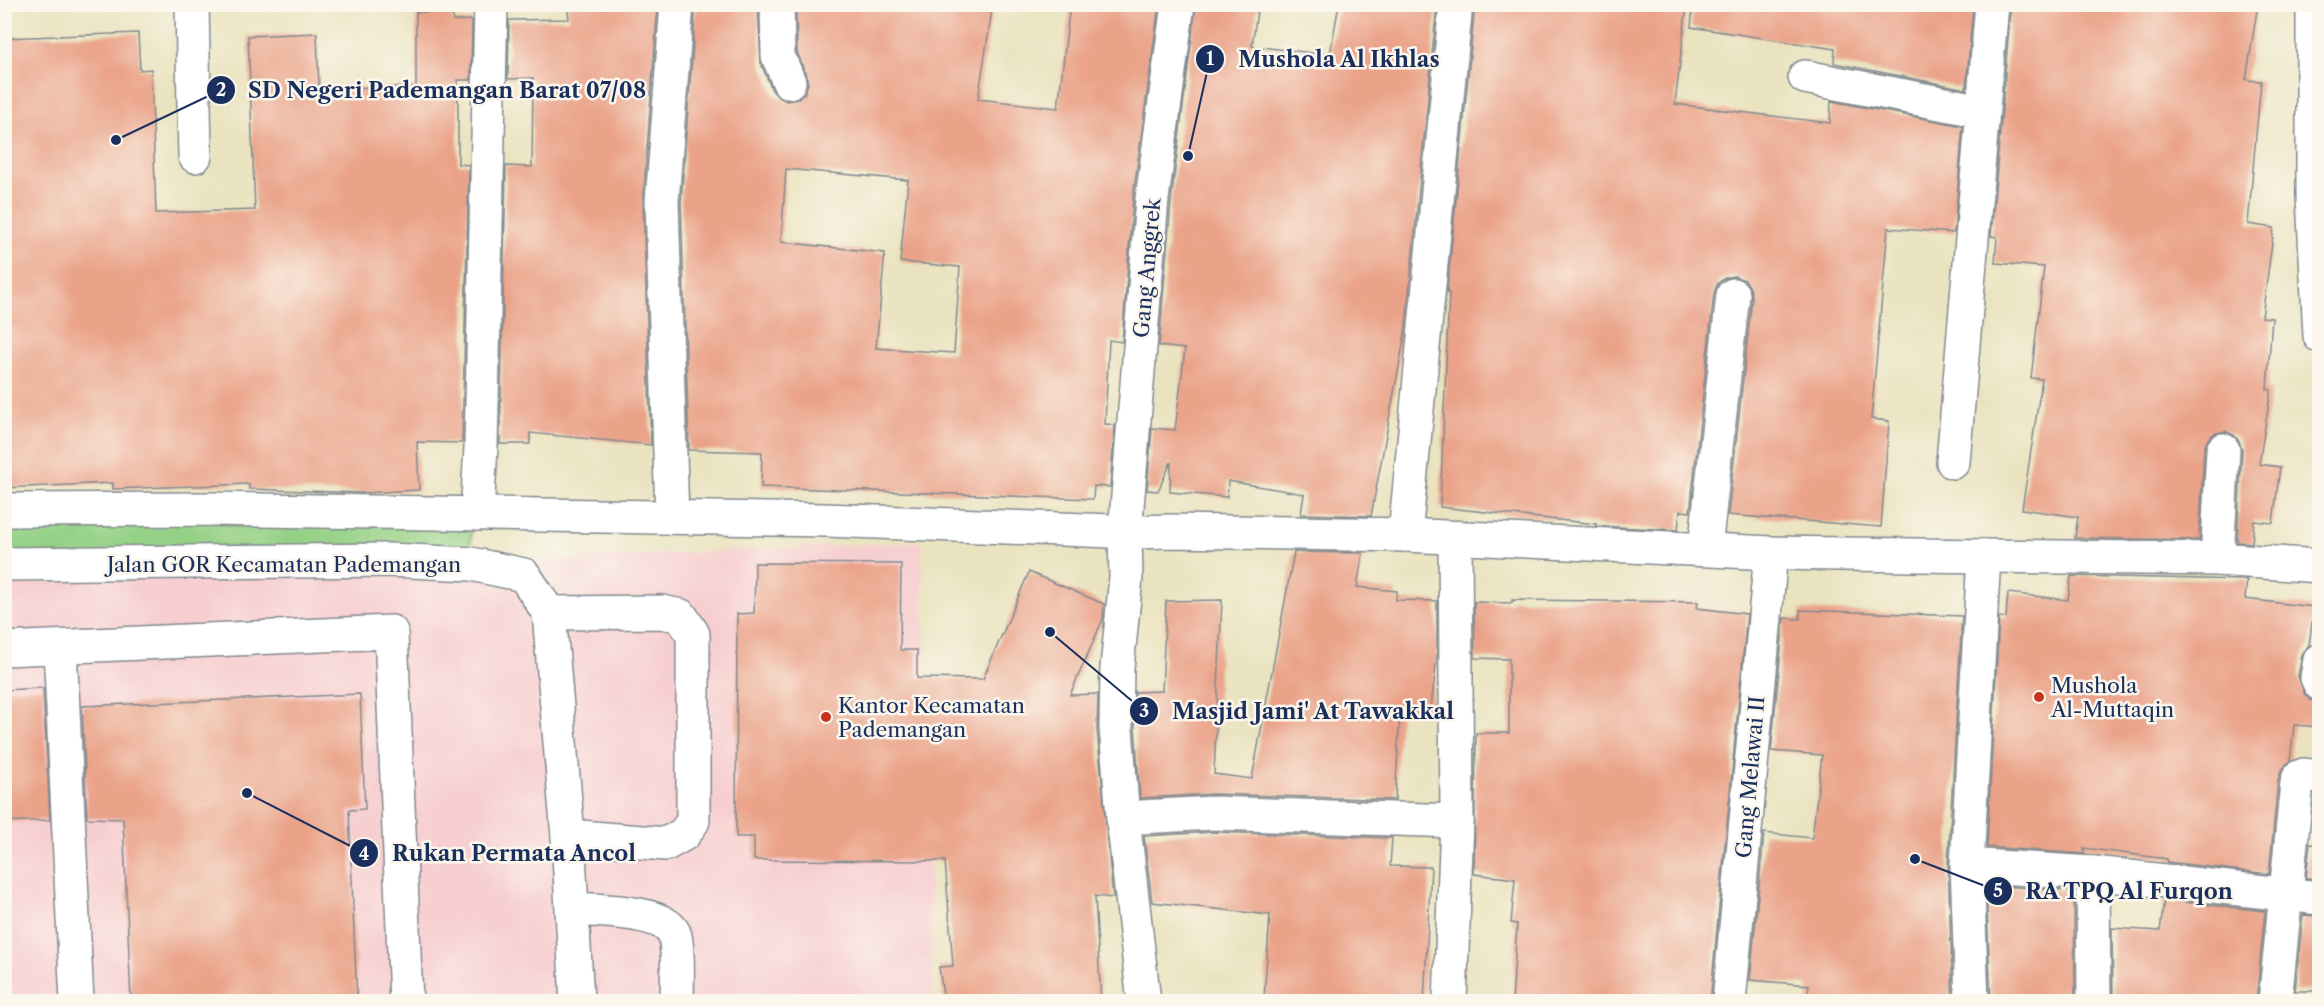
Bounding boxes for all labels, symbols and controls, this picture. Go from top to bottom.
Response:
callout: Mushola Al Ikhlas [1195,39,1452,79]
text: Mushola Al Ikhlas [1238,46,1440,73]
text: 1 [1206,48,1214,70]
callout: SD Negeri Pademangan Barat 07/08 [206,70,658,110]
text: SD Negeri Pademangan Barat 07/08 [248,77,646,104]
text: 2 [216,79,226,101]
street label: Gang Anggrek [1128,196,1166,339]
street label: Jalan GOR Kecamatan Pademangan [104,552,461,577]
place label: Mushola Al-Muttaqin [2050,673,2174,722]
marker: Mushola Al-Muttaqin [2032,690,2046,704]
callout: Masjid Jami' At Tawakkal [1129,691,1466,731]
place label: Kantor Kecamatan Pademangan [838,693,1025,742]
street label: Gang Melawai II [1730,695,1770,859]
text: Masjid Jami' At Tawakkal [1172,698,1454,725]
text: 3 [1139,700,1149,722]
marker: Kantor Kecamatan Pademangan [819,710,833,724]
callout: Rukan Permata Ancol [349,833,648,873]
text: Rukan Permata Ancol [392,840,636,867]
text: 4 [359,843,369,865]
callout: RA TPQ Al Furqon [1983,871,2246,911]
text: RA TPQ Al Furqon [2025,878,2233,905]
text: 5 [1993,880,2003,902]

